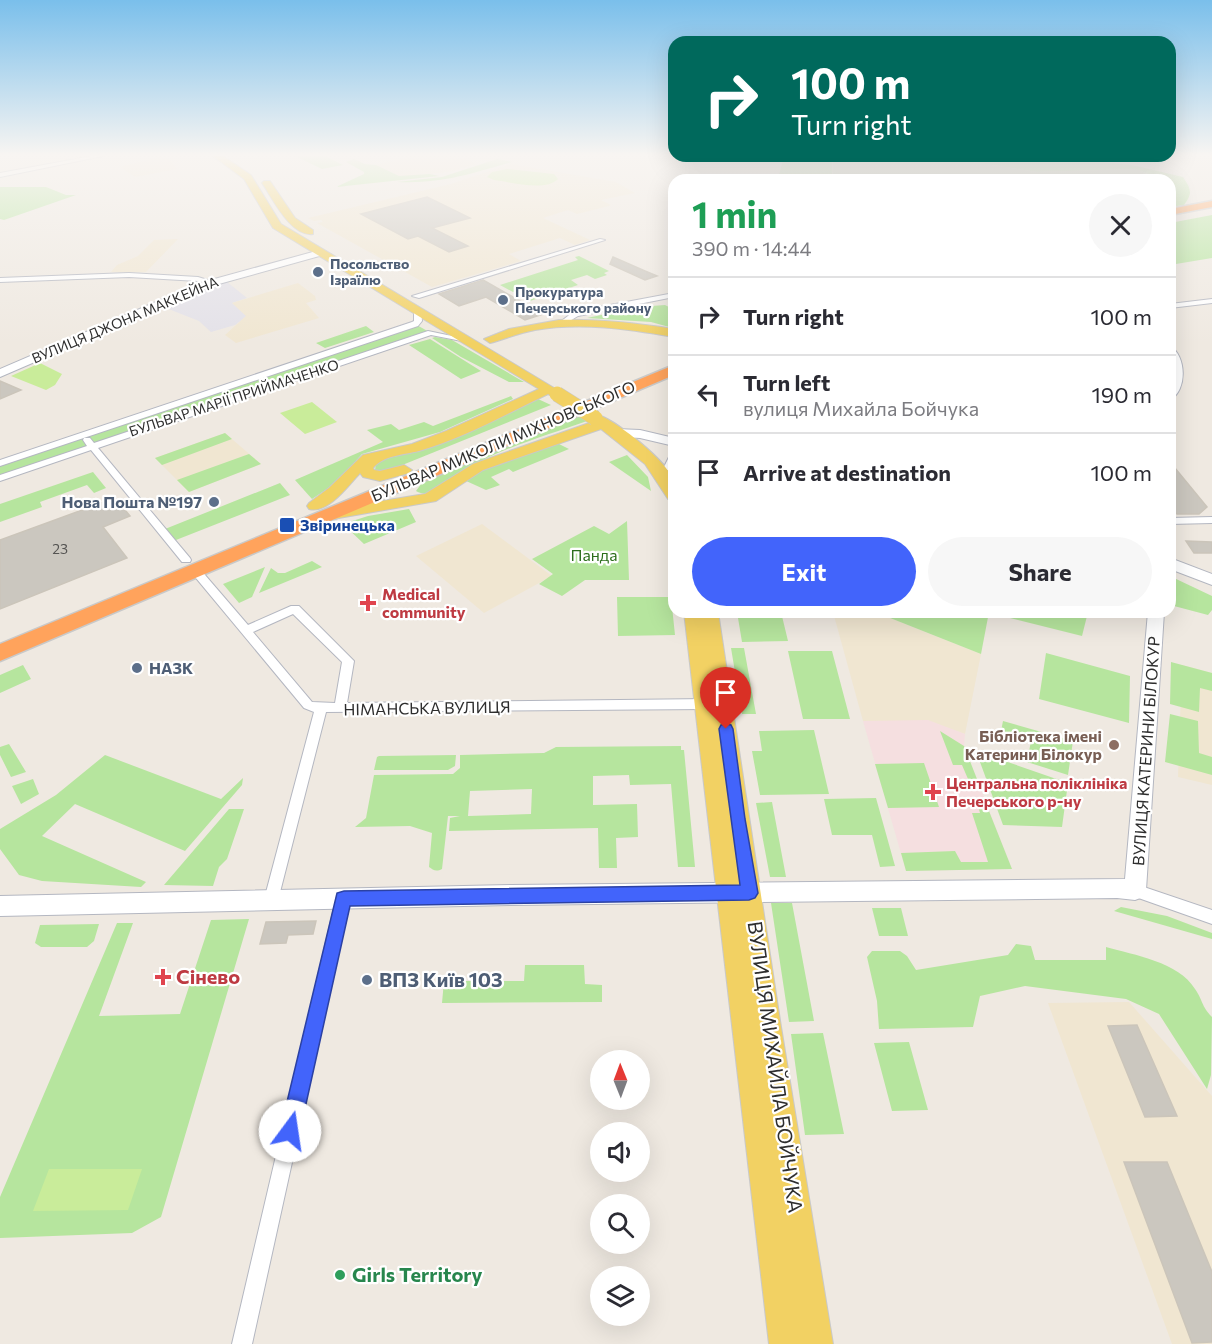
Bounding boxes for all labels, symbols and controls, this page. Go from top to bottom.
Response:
text: 100 m [791,56,911,108]
icon: right [692,60,770,138]
text: Turn right [791,108,911,141]
text: 1 min [692,191,777,235]
button: close [1089,194,1152,257]
text: 390 m · 14:44 [692,236,812,260]
place label: Посольство Ізраїлю [330,255,409,288]
marker: Посольство Ізраїлю [311,265,325,279]
street label: ВУЛИЦЯ ДЖОНА МАККЕЙНА [29,272,221,367]
place label: Прокуратура Печерського району [515,283,652,316]
marker: Прокуратура Печерського району [496,293,510,307]
icon: right [692,300,725,333]
text: Turn right [743,303,844,330]
text: 100 m [1090,303,1152,330]
street label: БУЛЬВАР МАРІЇ ПРИЙМАЧЕНКО [127,356,341,440]
text: Turn left [743,369,830,396]
street label: БУЛЬВАР МИКОЛИ МІХНОВСЬКОГО [368,376,638,505]
icon: left [692,378,725,411]
text: 190 m [1091,381,1152,408]
text: вулиця Михайла Бойчука [743,396,979,420]
icon: arrive [692,456,725,489]
text: Arrive at destination [743,459,951,486]
text: 100 m [1090,459,1152,486]
place label: Нова Пошта №197 [62,492,202,511]
marker: Нова Пошта №197 [207,495,221,509]
place label: Звіринецька [300,515,395,534]
marker: Звіринецька [278,516,296,534]
button: Exit [692,537,916,606]
button: Share [928,537,1152,606]
house number: 23 [52,540,68,557]
park label: Панда [570,545,618,564]
place label: Medical community [382,584,466,621]
marker: Medical community [359,594,377,612]
street label: ВУЛИЦЯ КАТЕРИНИ БІЛОКУР [1128,636,1163,866]
place label: НАЗК [149,658,193,677]
marker: НАЗК [130,661,144,675]
pin [700,667,751,729]
icon: arrive [709,676,742,709]
street label: НІМАНСЬКА ВУЛИЦЯ [343,697,511,718]
place label: Бібліотека імені Катерини Білокур [965,726,1102,763]
marker: Бібліотека імені Катерини Білокур [1107,738,1121,752]
place label: Центральна поліклініка Печерського р-ну [946,773,1127,810]
marker: Центральна поліклініка Печерського р-ну [924,783,942,801]
street label: ВУЛИЦЯ МИХАЙЛА БОЙЧУКА [744,919,808,1215]
place label: Сінево [176,964,240,988]
place label: ВПЗ Київ 103 [379,967,503,991]
marker: Сінево [154,968,172,986]
marker: ВПЗ Київ 103 [360,973,374,987]
north arrow [590,1050,650,1110]
map controls [590,1050,650,1326]
position arrow [258,1099,322,1163]
button: sound [590,1122,650,1182]
button: search [590,1194,650,1254]
place label: Girls Territory [352,1262,483,1286]
button: layers [590,1266,650,1326]
marker: Girls Territory [333,1268,347,1282]

